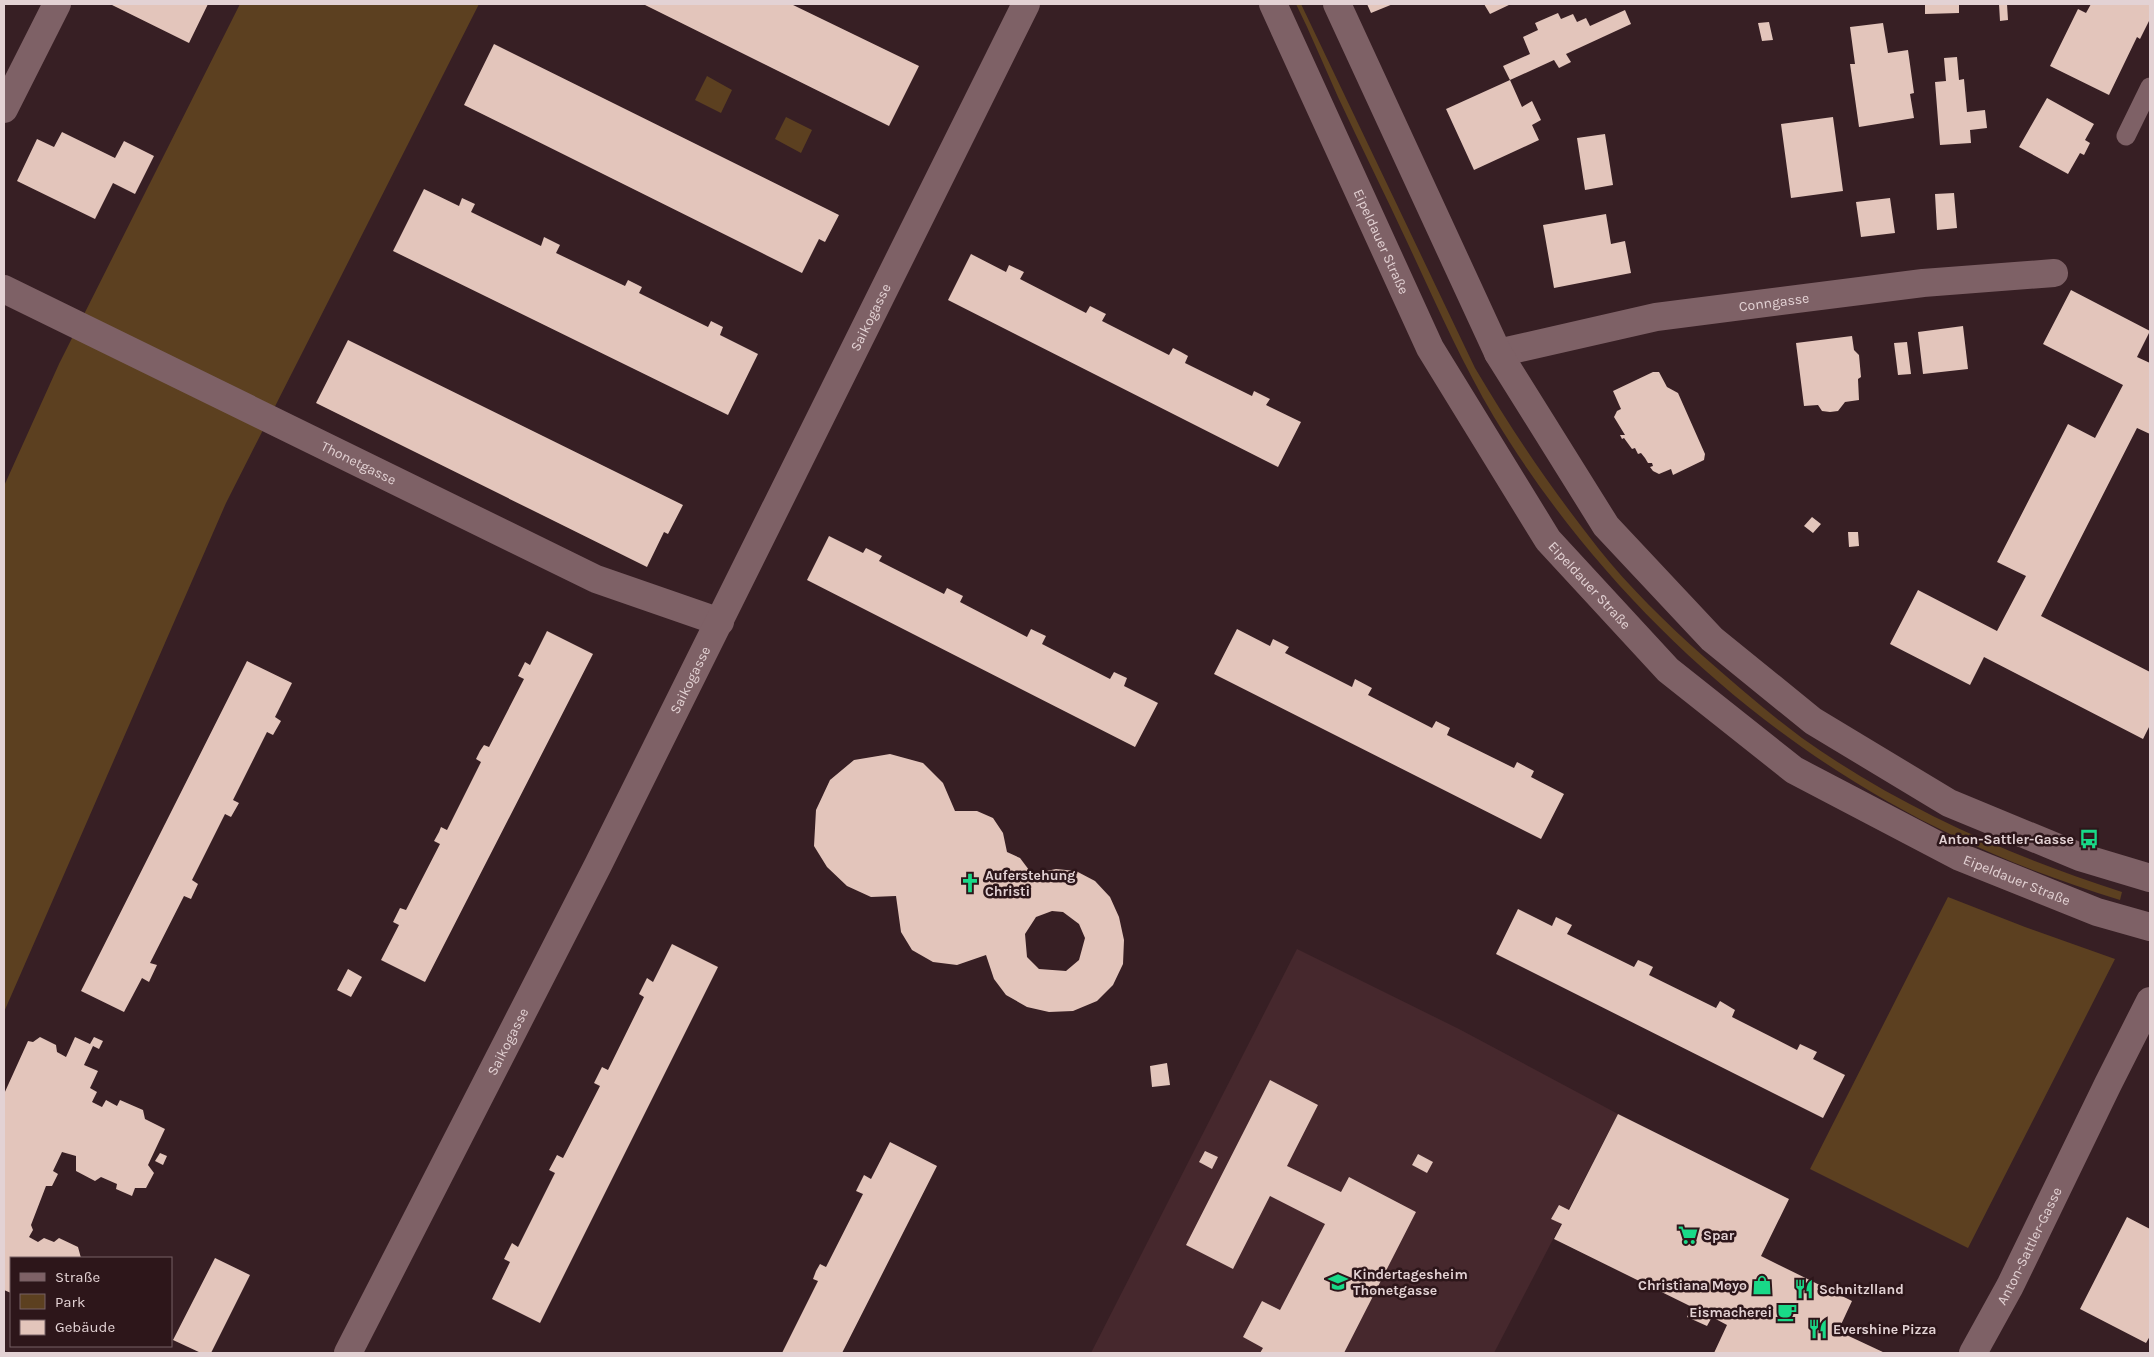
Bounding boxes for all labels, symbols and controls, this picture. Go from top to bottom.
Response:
street label: Eipeldauer Straße [1350,186,1412,297]
street label: Saikogasse [847,281,895,354]
street label: Conngasse [1738,290,1810,315]
street label: Thonetgasse [318,438,399,489]
street label: Eipeldauer Straße [1545,538,1634,633]
street label: Saikogasse [666,643,714,717]
bus stop icon: Anton-Sattler-Gasse [2078,828,2100,850]
place label: Anton-Sattler-Gasse [1939,831,2074,848]
street label: Eipeldauer Straße [1961,851,2073,909]
place label: Auferstehung Christi [985,867,1075,900]
church icon: Auferstehung Christi [959,872,981,894]
street label: Saikogasse [484,1005,532,1078]
street label: Anton-Sattler-Gasse [1993,1184,2066,1308]
supermarket icon: Spar [1677,1224,1699,1246]
place label: Spar [1703,1227,1735,1244]
legend [10,1257,172,1347]
place label: Kindertagesheim Thonetgasse [1353,1266,1468,1299]
text: Straße [55,1268,100,1286]
school or university icon: Kindertagesheim Thonetgasse [1327,1271,1349,1293]
shop icon: Christiana Moyo [1751,1274,1773,1296]
place label: Christiana Moyo [1638,1277,1747,1294]
restaurant icon: Schnitzlland [1793,1278,1815,1300]
place label: Schnitzlland [1819,1281,1904,1298]
text: Park [55,1293,85,1311]
cafe icon: Eismacherei [1776,1301,1798,1323]
place label: Eismacherei [1689,1304,1772,1321]
text: Gebäude [55,1318,115,1336]
restaurant icon: Evershine Pizza [1807,1318,1829,1340]
place label: Evershine Pizza [1833,1321,1937,1338]

